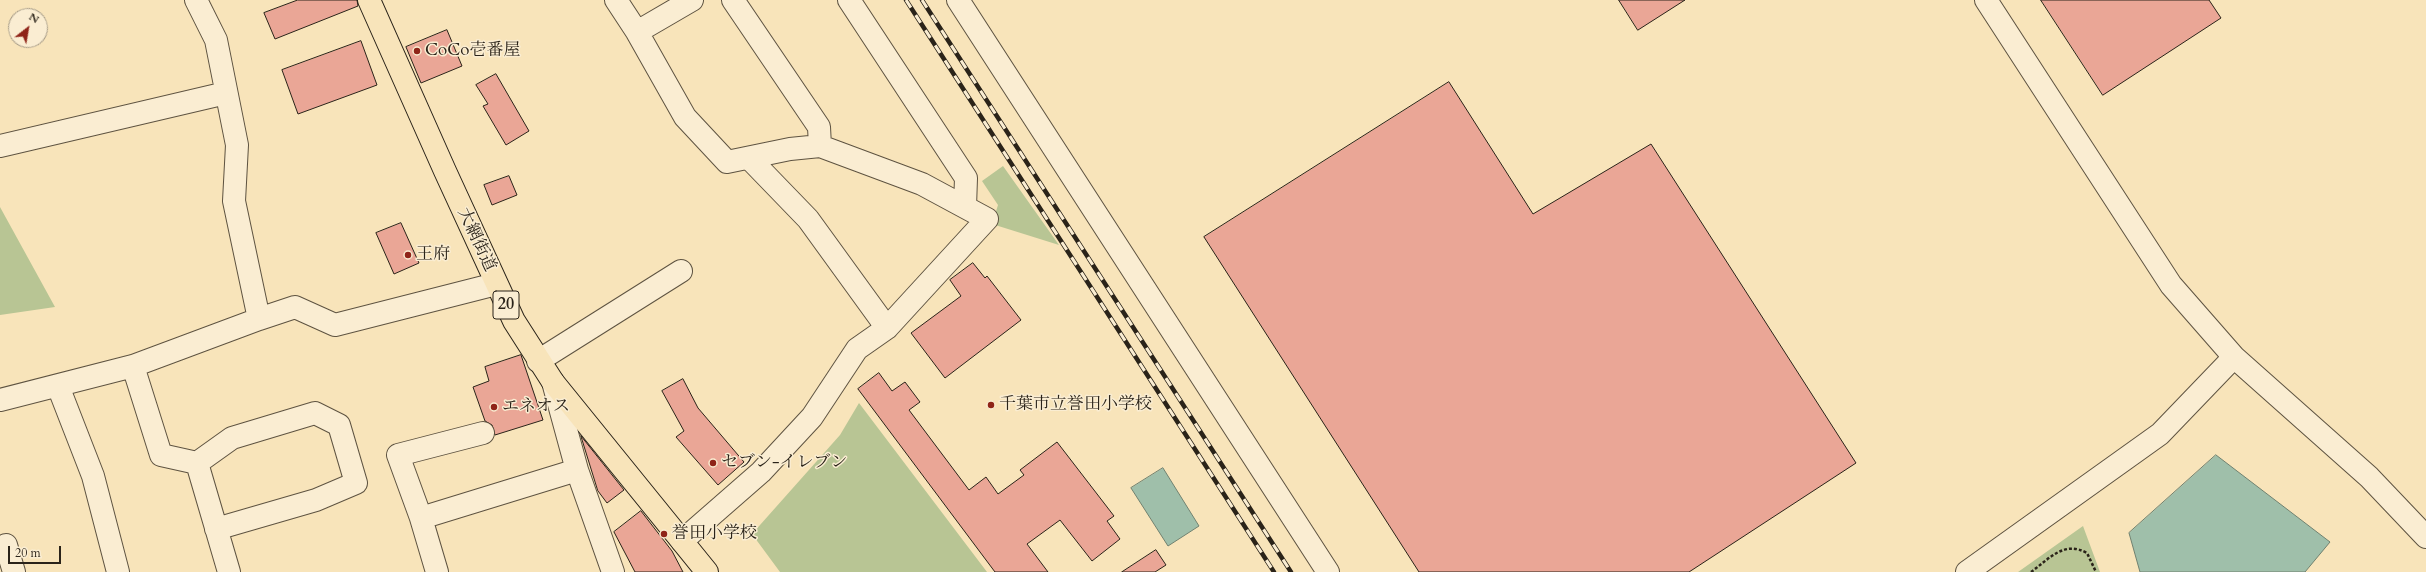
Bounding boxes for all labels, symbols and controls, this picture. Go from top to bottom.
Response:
north arrow [8,8,48,48]
text: N [26,9,42,27]
place label: CoCo壱番屋 [425,41,520,61]
marker: CoCo壱番屋 [412,46,422,56]
street label: 大網街道 [452,205,500,275]
place label: 王府 [416,245,450,265]
marker: 王府 [403,250,413,260]
road number: 20 [493,291,519,319]
place label: 千葉市立誉田小学校 [999,395,1152,415]
place label: エネオス [502,397,570,417]
marker: 千葉市立誉田小学校 [986,400,996,410]
marker: エネオス [489,402,499,412]
place label: セブン-イレブン [721,453,848,473]
marker: セブン-イレブン [708,458,718,468]
place label: 誉田小学校 [672,524,757,544]
marker: 誉田小学校 [659,529,669,539]
scale bar [10,538,63,564]
text: 20 m [15,545,41,561]

